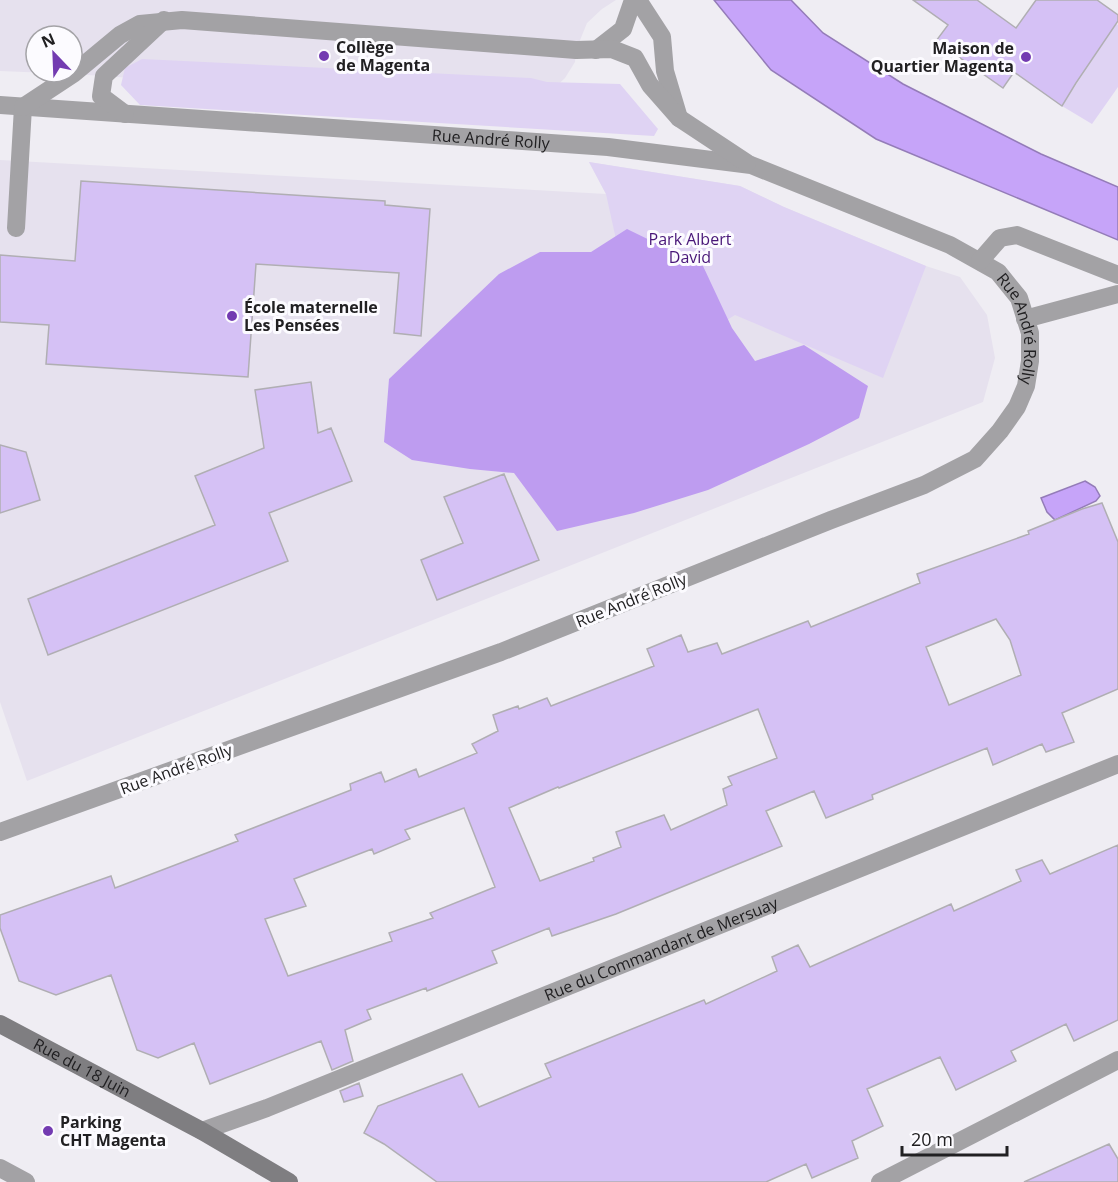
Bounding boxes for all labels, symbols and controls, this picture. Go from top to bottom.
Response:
north arrow [24,24,84,84]
text: N [38,28,58,53]
place label: Collège de Magenta [336,36,430,76]
place label: Maison de Quartier Magenta [871,37,1014,77]
marker: Collège de Magenta [317,49,331,63]
marker: Maison de Quartier Magenta [1019,50,1033,64]
street label: Rue André Rolly [431,124,551,154]
park label: Park Albert David [649,228,732,268]
street label: Rue André Rolly [992,268,1042,387]
place label: École maternelle Les Pensées [244,296,378,336]
marker: École maternelle Les Pensées [225,309,239,323]
street label: Rue André Rolly [572,567,691,632]
street label: Rue André Rolly [117,738,236,799]
street label: Rue du Commandant de Mersuay [541,891,782,1006]
street label: Rue du 18 Juin [30,1033,135,1102]
place label: Parking CHT Magenta [60,1111,166,1151]
scale bar [902,1119,1007,1157]
marker: Parking CHT Magenta [41,1124,55,1138]
text: 20 m [911,1127,953,1151]

